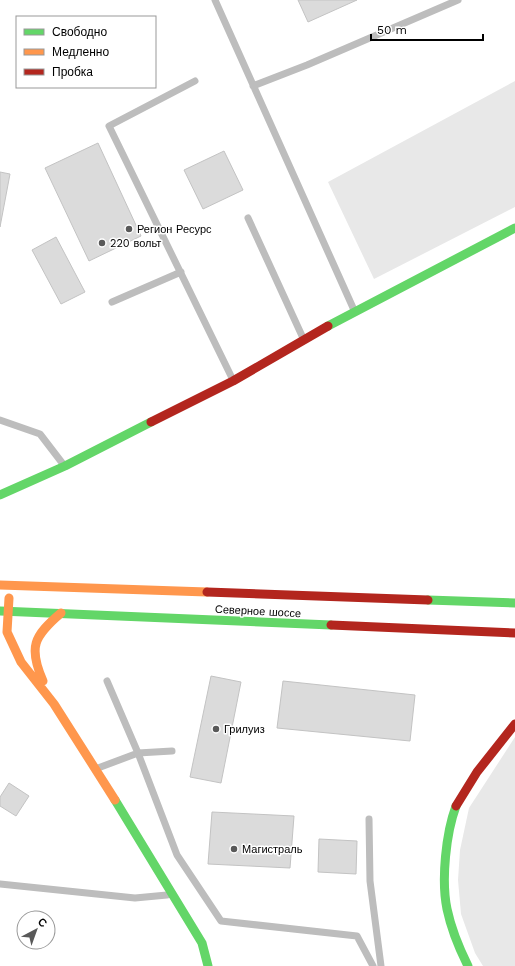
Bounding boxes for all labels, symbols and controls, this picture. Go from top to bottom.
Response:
legend [16,16,156,88]
scale bar [371,16,483,42]
text: 50 m [377,23,407,37]
text: Свободно [52,25,107,39]
text: Медленно [52,45,109,59]
text: Пробка [52,65,93,79]
place label: Регион Ресурс [137,223,212,236]
marker: Регион Ресурс [124,224,134,234]
place label: 220 вольт [110,237,161,250]
marker: 220 вольт [97,238,107,248]
street label: Северное шоссе [215,603,301,620]
place label: Грилуиз [224,723,265,736]
marker: Грилуиз [211,724,221,734]
place label: Магистраль [242,843,303,856]
marker: Магистраль [229,844,239,854]
north arrow [16,910,56,950]
text: С [35,915,50,930]

